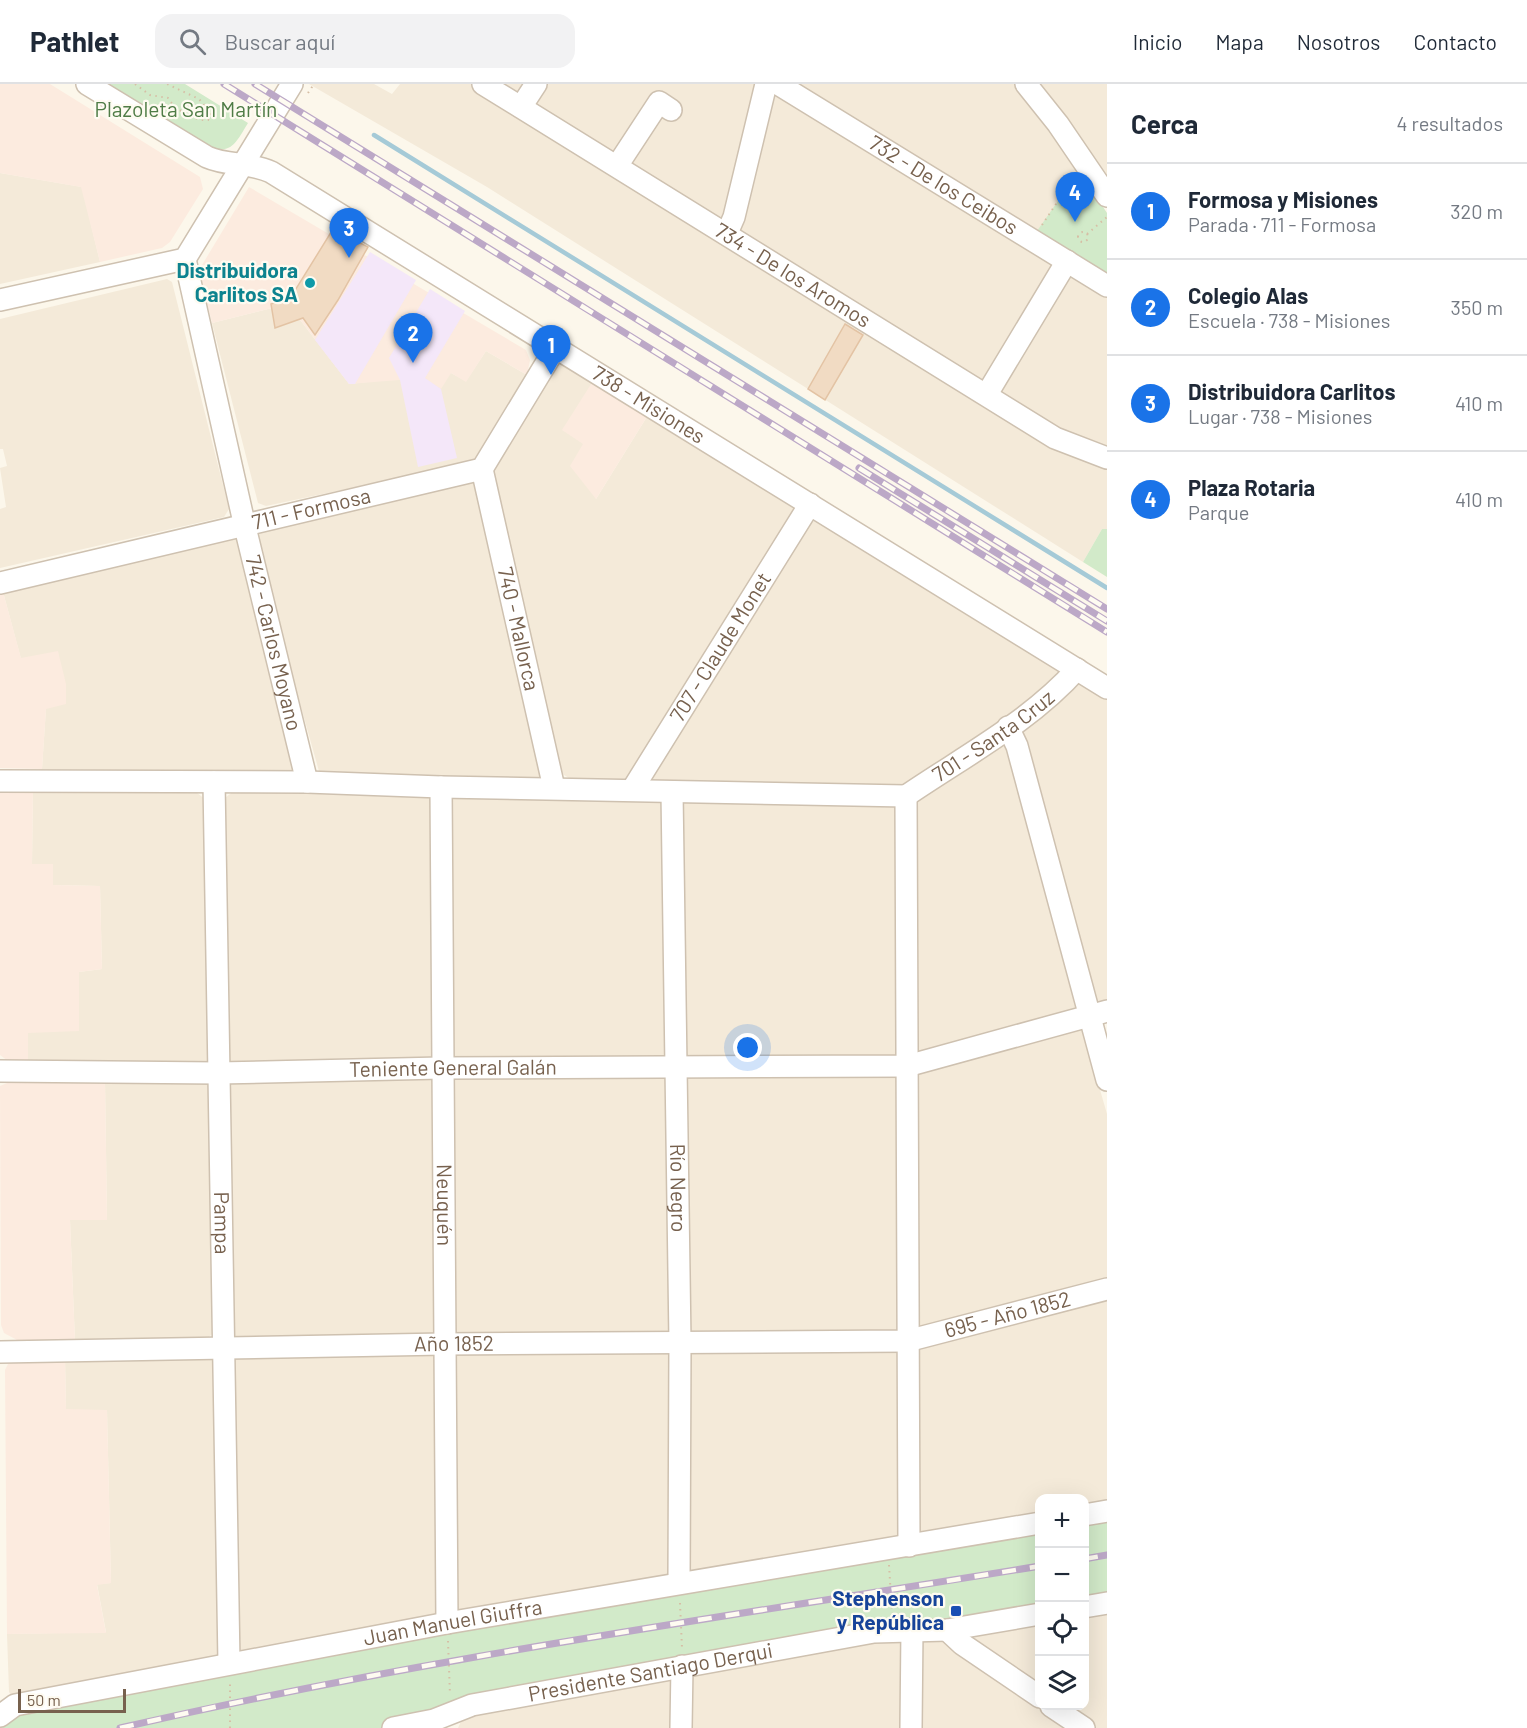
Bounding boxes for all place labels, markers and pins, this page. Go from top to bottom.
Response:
pin: 4 [1056,172,1094,222]
pin: 3 [330,208,368,258]
place label: Distribuidora Carlitos SA [176,257,298,306]
marker: Distribuidora Carlitos SA [303,276,317,290]
pin: 2 [394,314,432,363]
pin: 1 [532,326,570,375]
place label: Stephenson y República [832,1585,944,1634]
marker: Stephenson y República [949,1604,963,1618]

